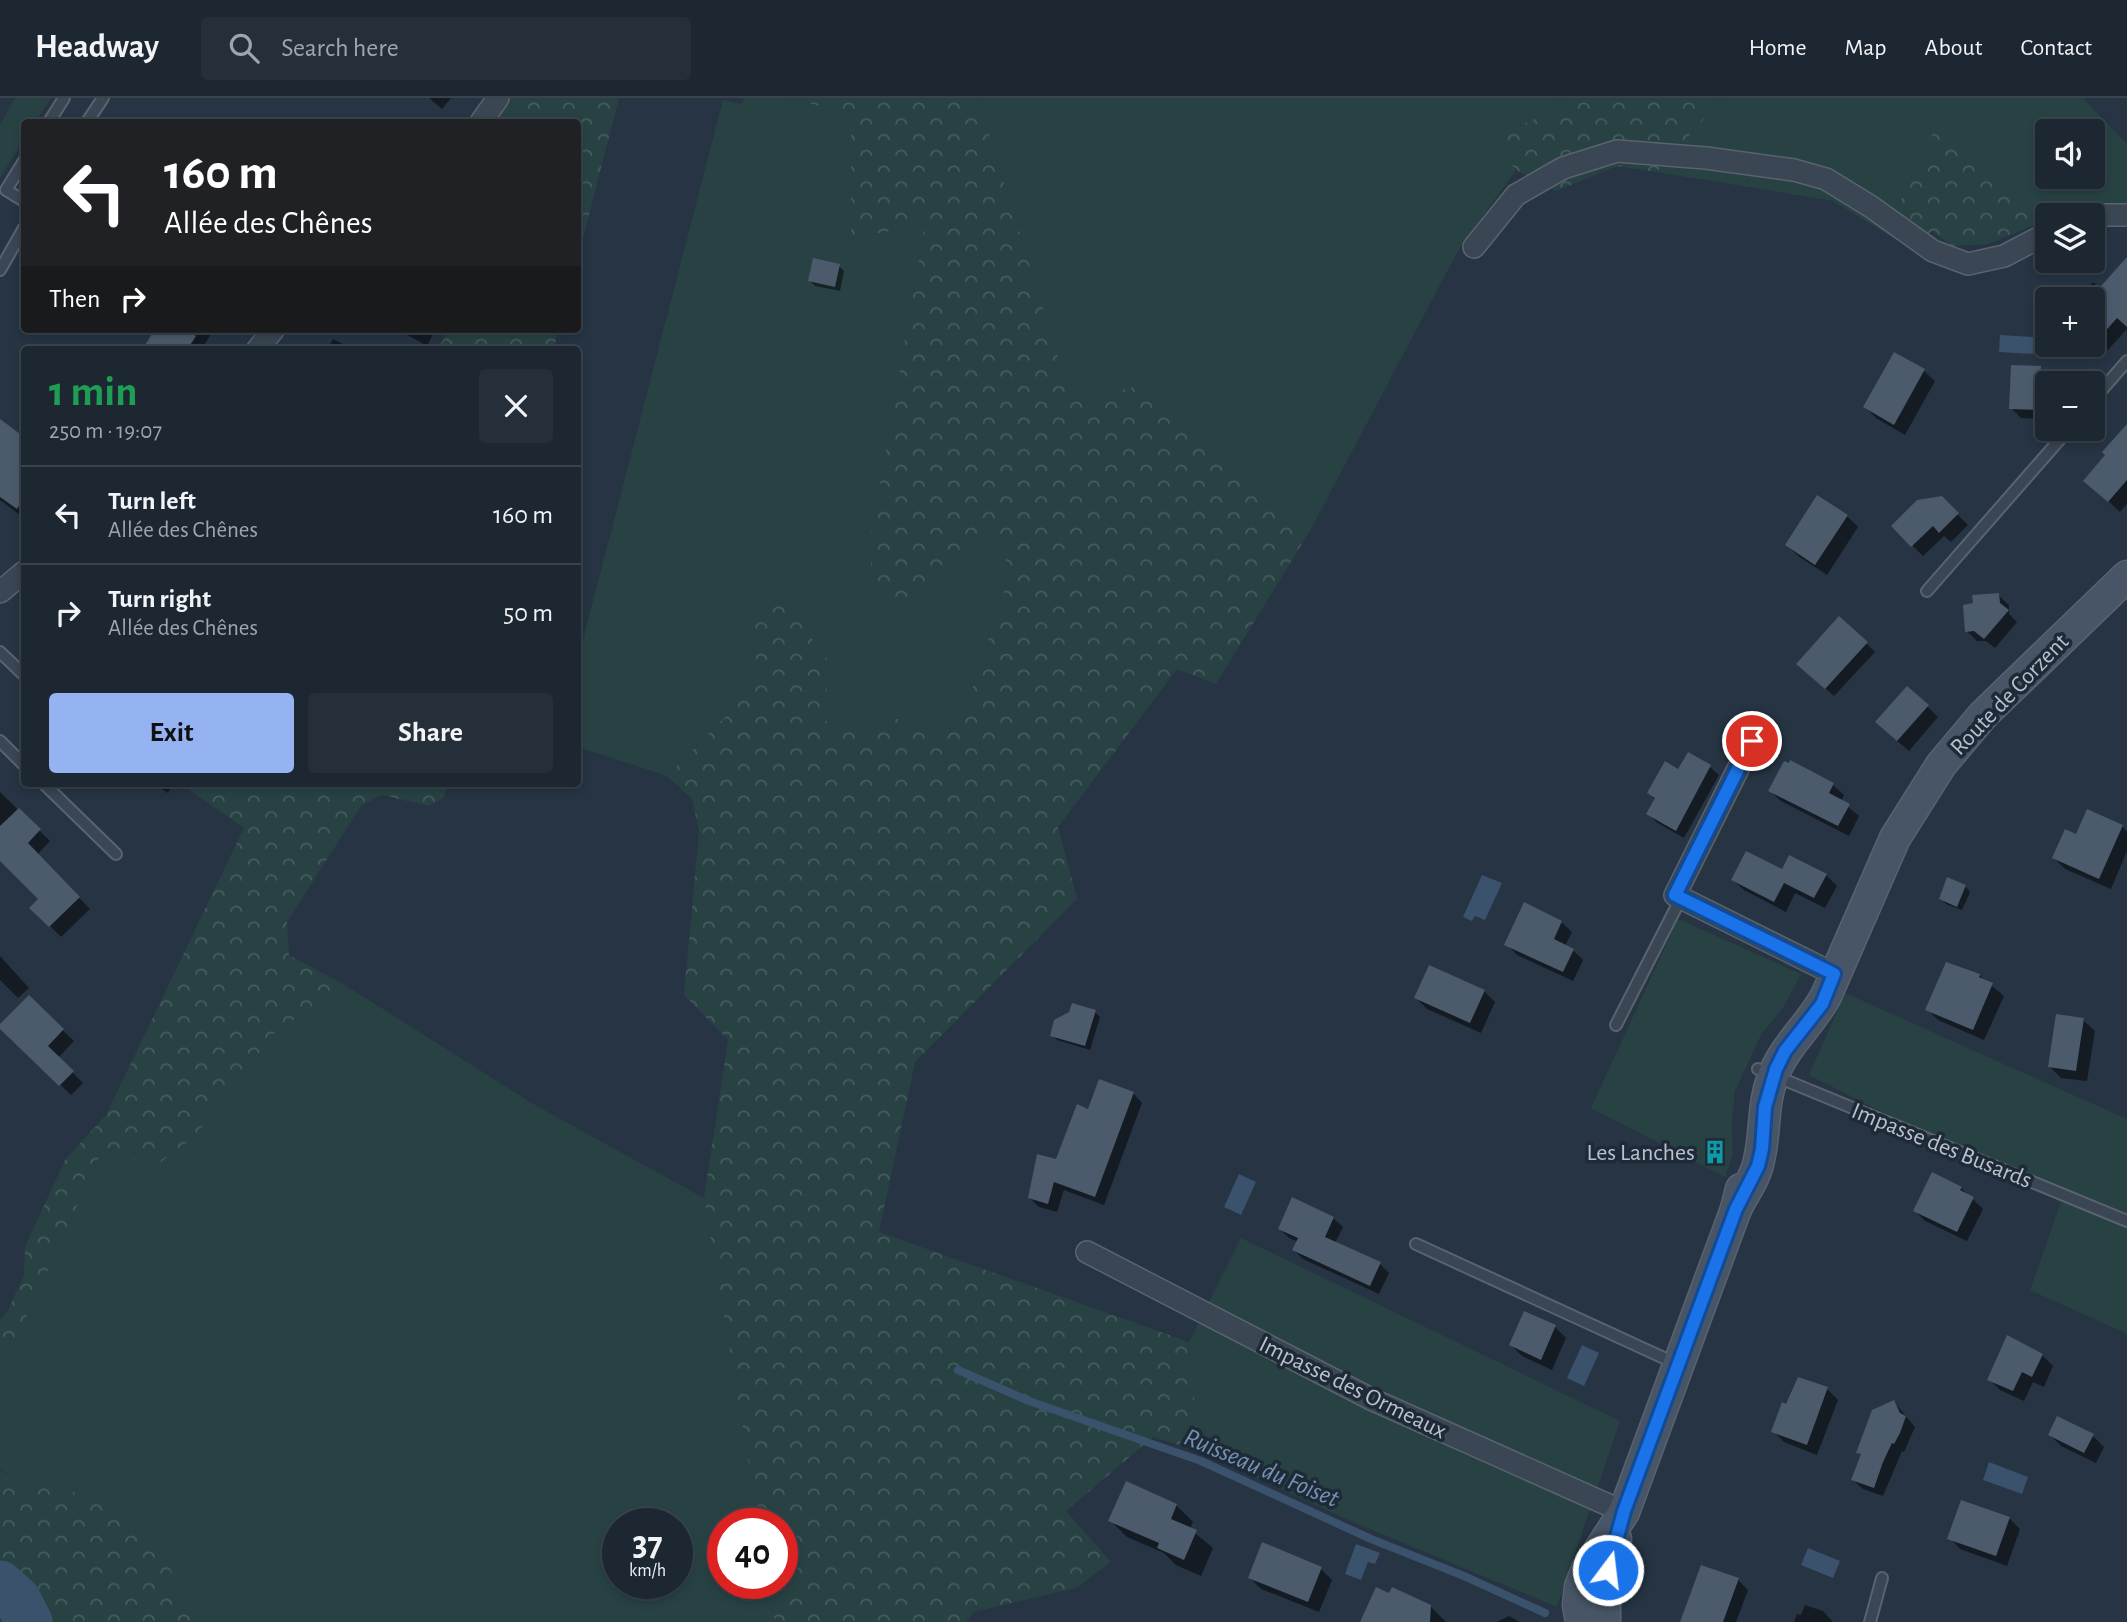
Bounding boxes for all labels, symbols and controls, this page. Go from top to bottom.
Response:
search box [201,17,691,80]
icon: search [225,29,263,67]
text: Headway [35,31,159,64]
text: Search here [281,35,399,61]
text: Home [1749,36,1807,60]
text: Map [1845,36,1887,60]
text: About [1925,36,1982,60]
text: Contact [2020,36,2092,60]
map controls [2035,119,2105,441]
button: sound [2035,119,2105,189]
icon: left [49,147,140,238]
text: 160 m [164,149,278,198]
button: layers [2035,203,2105,273]
text: Allée des Chênes [164,207,373,239]
icon: right [114,280,152,318]
text: Then [49,286,100,312]
button: + [2035,287,2105,357]
button: close [479,369,553,443]
text: 1 min [49,371,138,413]
button: − [2035,371,2105,441]
text: 250 m · 19:07 [49,420,162,443]
text: Turn left [108,488,196,514]
icon: left [49,496,87,534]
text: 160 m [493,502,553,528]
text: Allée des Chênes [108,519,258,542]
text: Turn right [108,586,211,612]
icon: right [49,594,87,632]
text: 50 m [503,600,553,626]
text: Allée des Chênes [108,617,258,640]
street label: Route de Corzent [1946,629,2074,760]
button: Exit [49,693,294,773]
button: Share [308,693,553,773]
pin [1722,711,1782,771]
icon: arrive [1733,722,1771,760]
street label: Impasse des Busards [1848,1099,2035,1193]
building icon: Les Lanches [1701,1138,1729,1166]
place label: Les Lanches [1587,1141,1695,1165]
street label: Impasse des Ormeaux [1255,1332,1450,1444]
water label: Ruisseau du Foiset [1180,1424,1343,1512]
speed limit sign: 40 [707,1508,798,1599]
text: 37 [632,1527,663,1562]
position arrow [1571,1533,1645,1607]
text: km/h [629,1562,666,1580]

